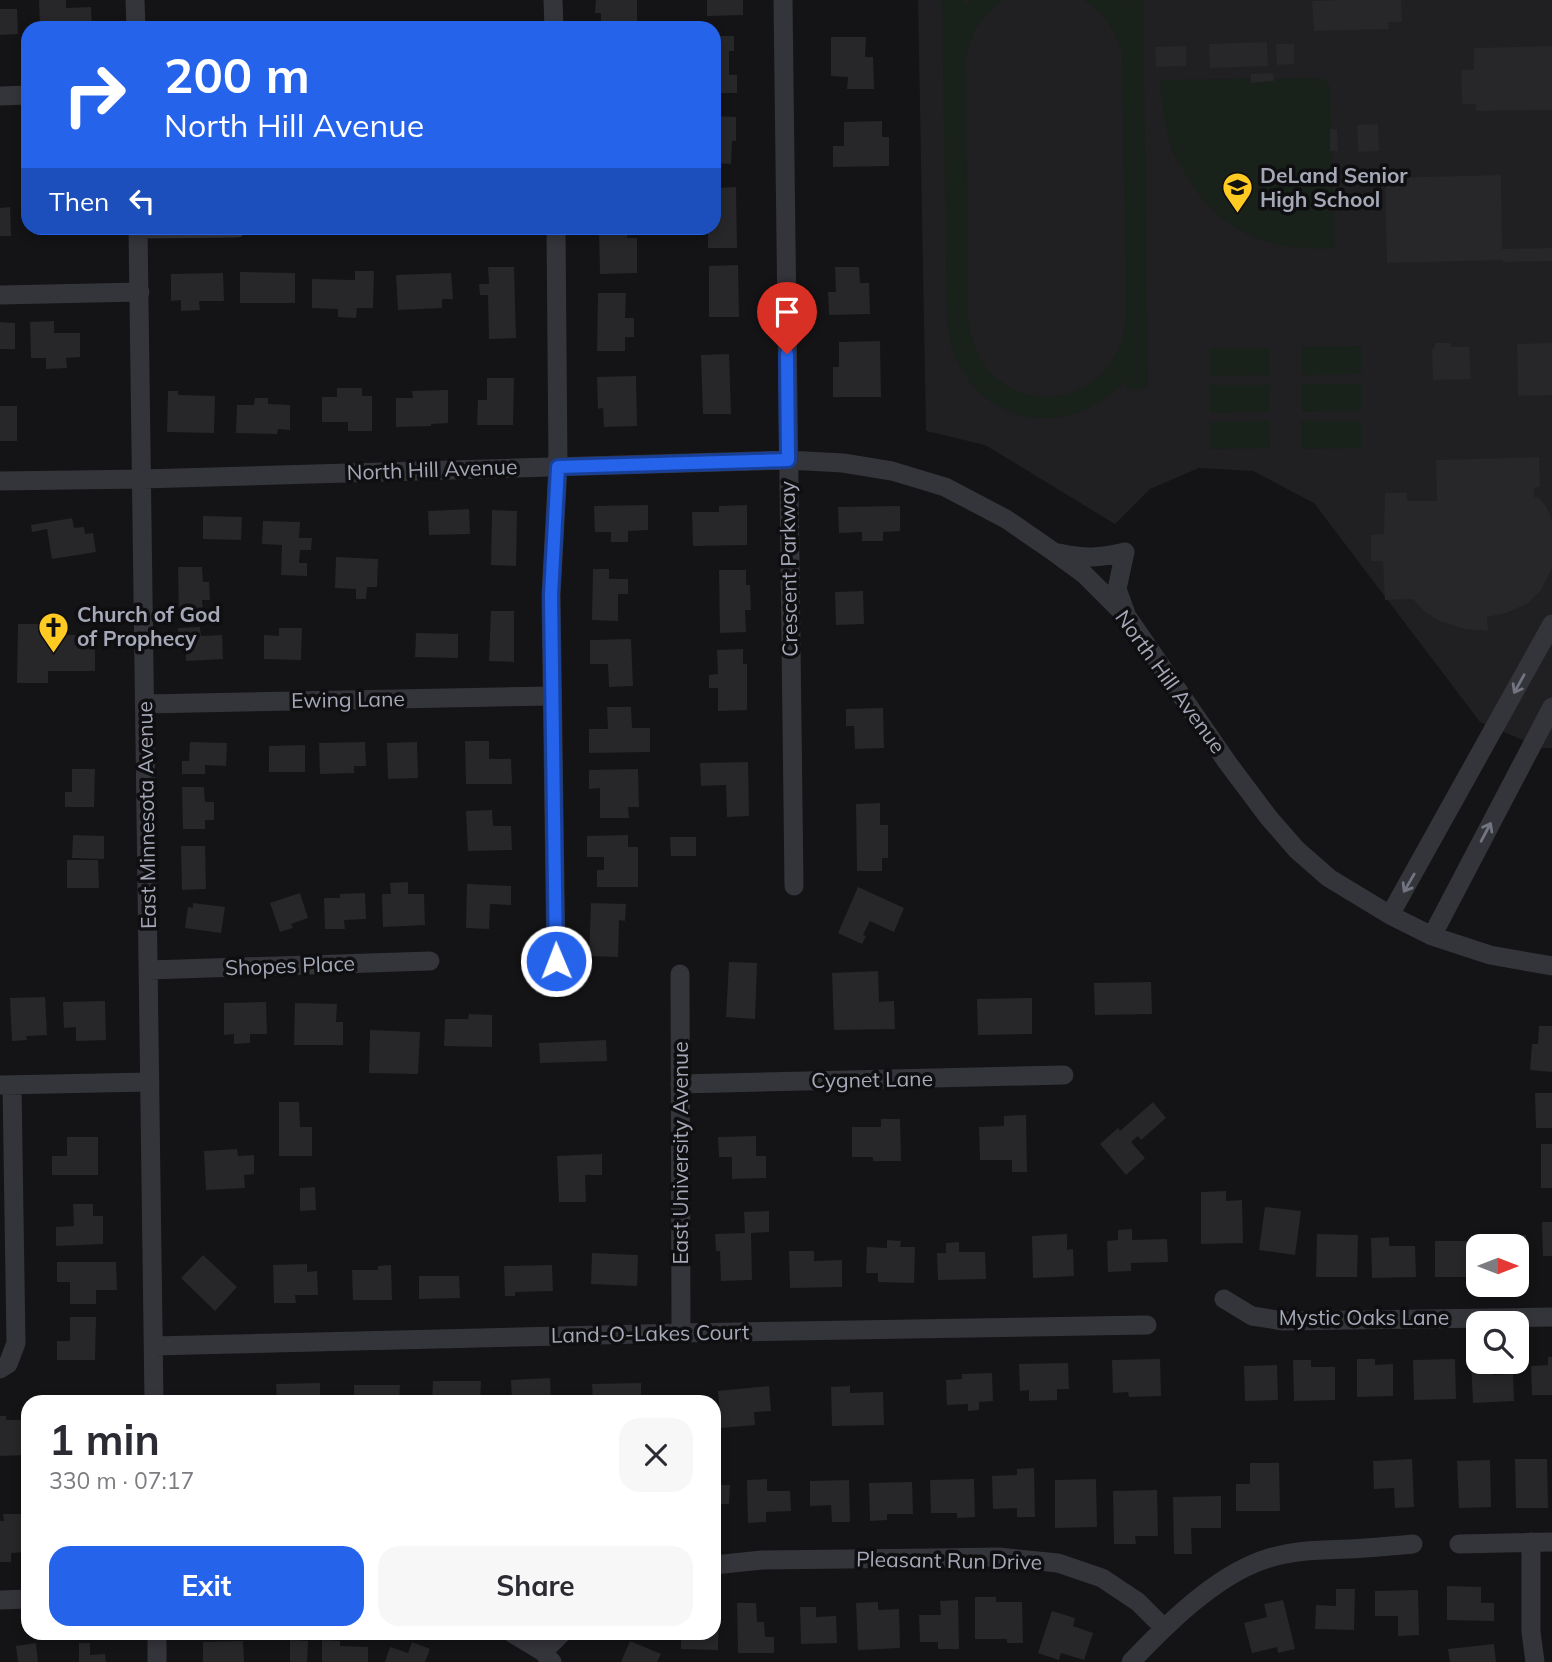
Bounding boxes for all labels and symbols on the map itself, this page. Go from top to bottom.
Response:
place label: DeLand Senior High School [1260,162,1408,212]
school or university icon: DeLand Senior High School [1220,171,1254,215]
pin [757,282,817,354]
street label: North Hill Avenue [346,453,518,485]
street label: Crescent Parkway [773,481,803,657]
place label: Church of God of Prophecy [77,601,220,651]
street label: North Hill Avenue [1110,605,1231,758]
church icon: Church of God of Prophecy [37,610,71,654]
one-way arrow [1512,673,1526,693]
street label: Ewing Lane [291,685,405,713]
street label: East Minnesota Avenue [131,701,161,929]
one-way arrow [1480,822,1493,843]
one-way arrow [1402,872,1416,892]
position arrow [519,924,593,998]
street label: Shopes Place [224,950,355,980]
street label: East University Avenue [667,1041,693,1265]
street label: Cygnet Lane [811,1065,933,1093]
north arrow [1466,1234,1530,1297]
street label: Mystic Oaks Lane [1279,1304,1449,1330]
street label: Land-O-Lakes Court [551,1318,749,1348]
street label: Pleasant Run Drive [856,1545,1042,1575]

